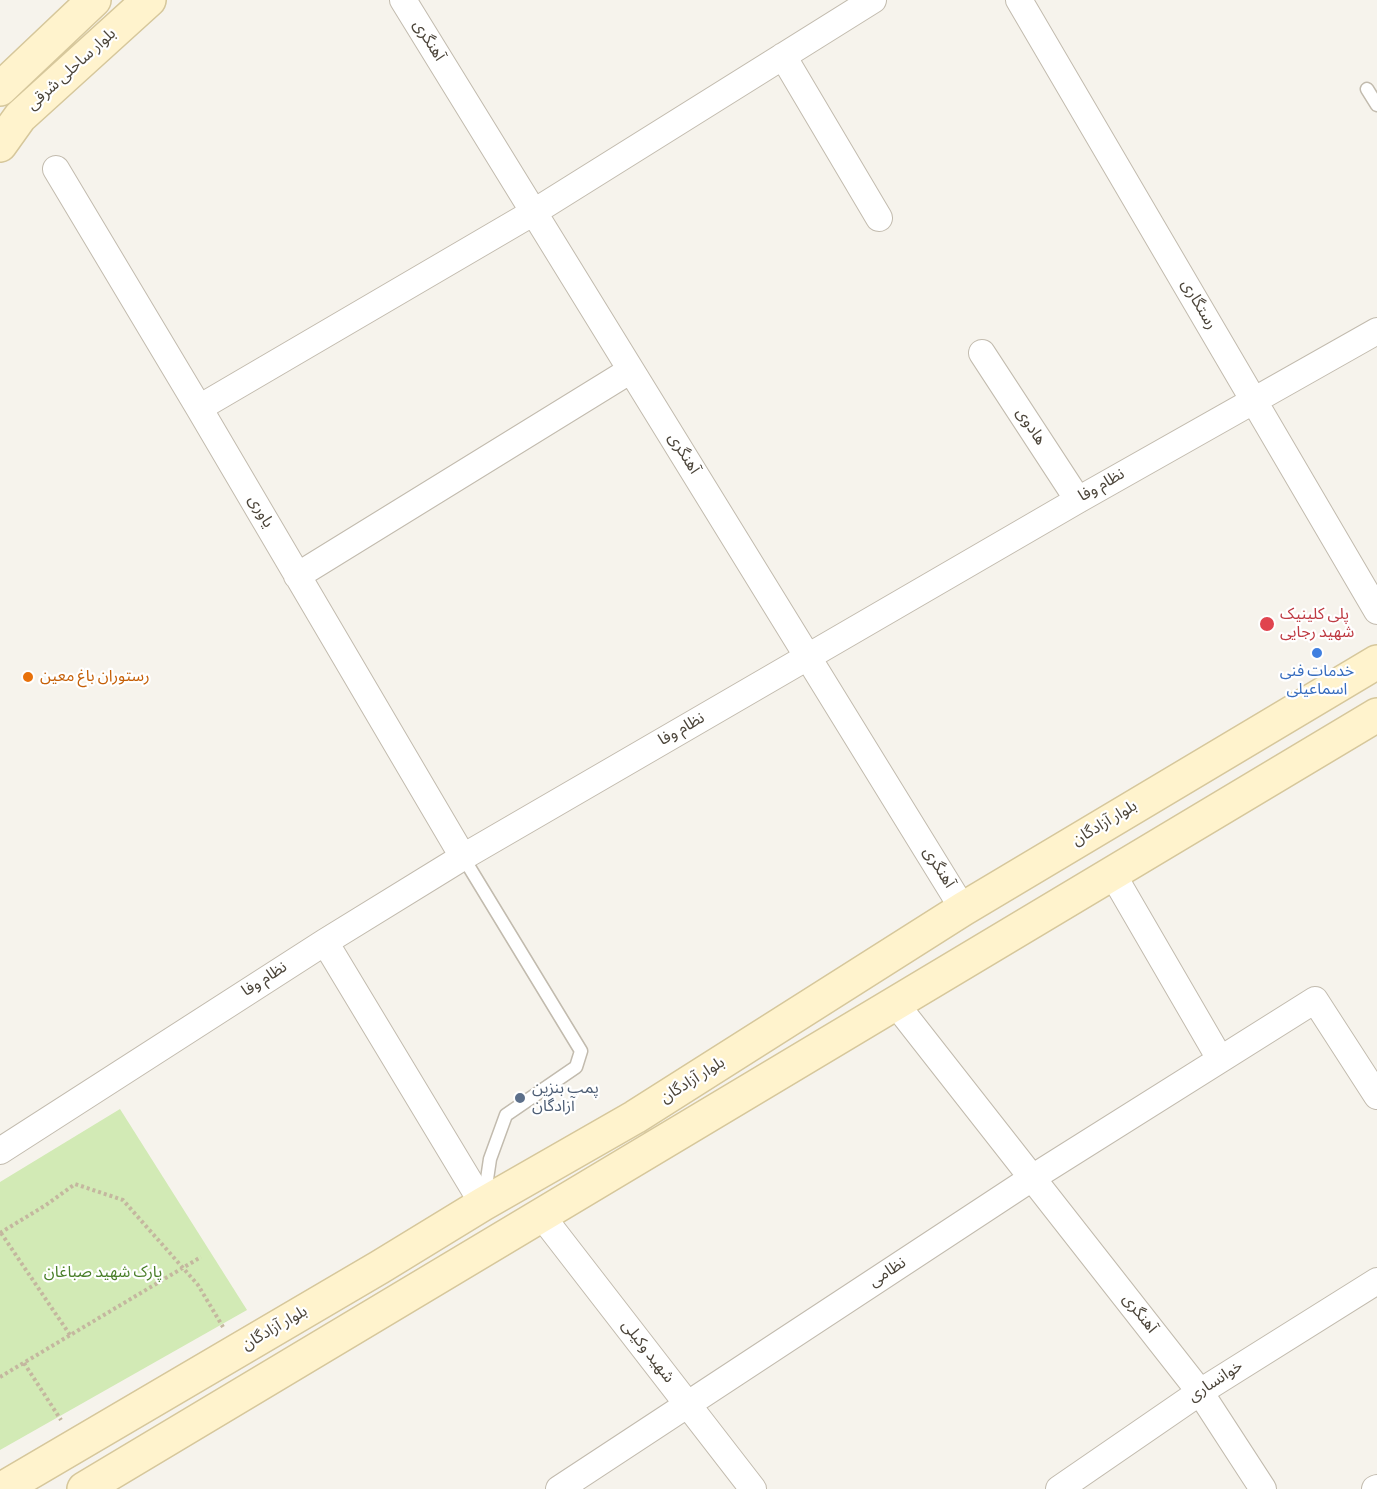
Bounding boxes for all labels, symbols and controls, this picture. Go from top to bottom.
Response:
street label: آهنگری [408,17,448,65]
street label: بلوار ساحلی شرقی [23,25,121,115]
street label: رستگاری [1176,277,1220,333]
street label: هادوی [1011,405,1049,449]
street label: آهنگری [663,430,703,478]
street label: نظام وفا [1075,465,1129,507]
street label: یاوری [243,492,277,532]
place label: پلی کلینیک شهید رجایی [1280,605,1354,643]
marker: پلی کلینیک شهید رجایی [1258,615,1276,633]
marker: خدمات فنی اسماعیلی [1310,646,1324,660]
place label: خدمات فنی اسماعیلی [1280,662,1354,700]
place label: رستوران باغ معین [40,667,150,687]
marker: رستوران باغ معین [21,670,35,684]
street label: نظام وفا [655,709,709,751]
street label: بلوار آزادگان [1069,797,1141,851]
street label: آهنگری [918,844,958,892]
street label: نظام وفا [239,958,291,1002]
street label: بلوار آزادگان [657,1054,729,1108]
place label: پمپ بنزین آزادگان [532,1079,599,1117]
marker: پمپ بنزین آزادگان [513,1091,527,1105]
street label: نظامی [866,1254,910,1292]
park label: پارک شهید صباغان [44,1263,162,1283]
street label: آهنگری [1118,1290,1160,1338]
street label: بلوار آزادگان [239,1303,311,1355]
street label: شهید وکیلی [616,1317,678,1387]
street label: خوانساری [1185,1357,1247,1407]

